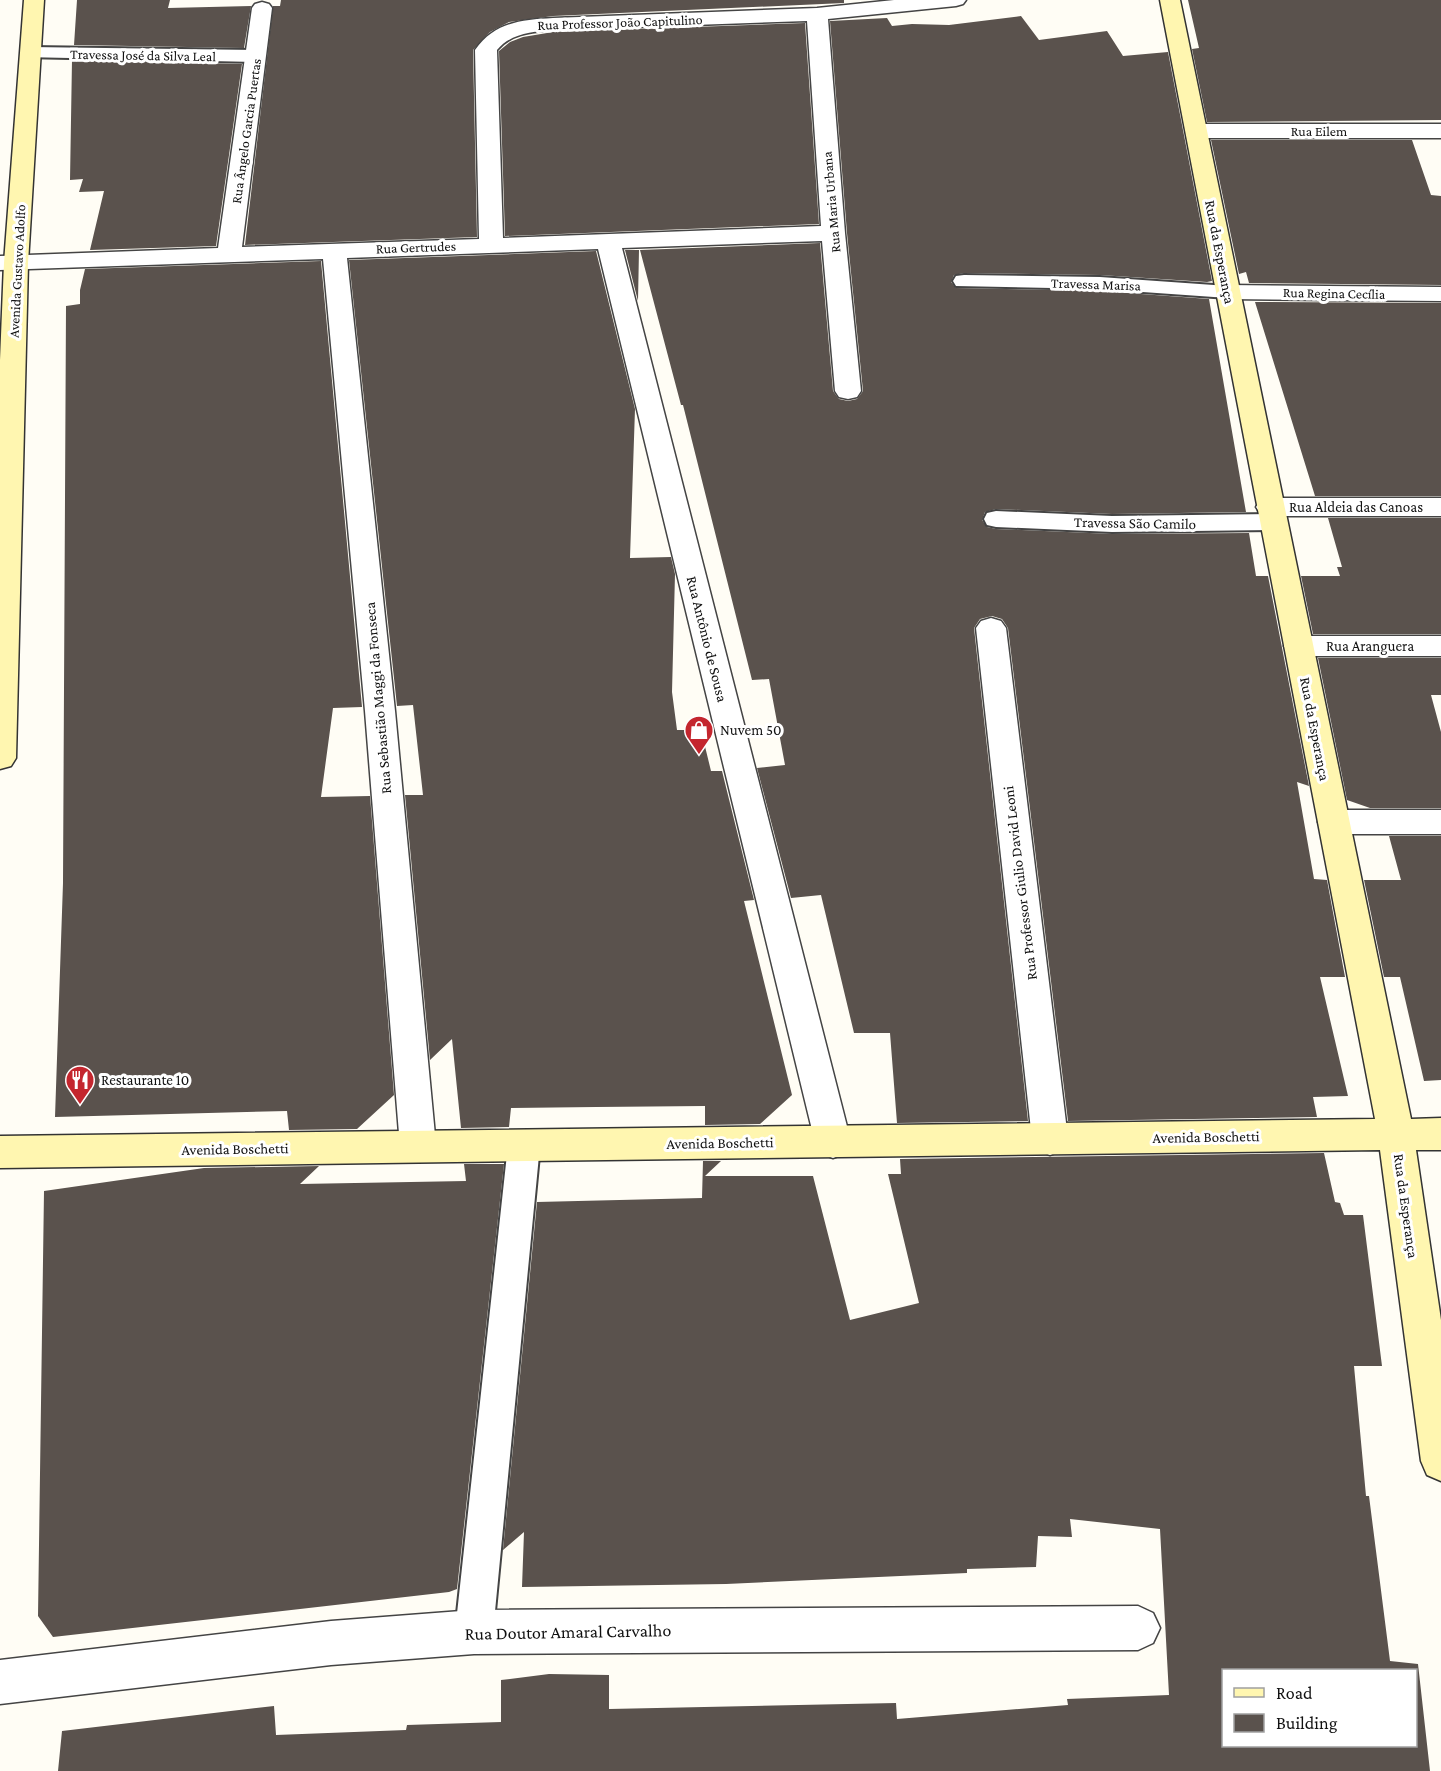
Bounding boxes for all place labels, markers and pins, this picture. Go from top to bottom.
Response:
shop icon: Nuvem 50 [683,714,715,756]
place label: Nuvem 50 [720,722,782,738]
restaurant icon: Restaurante 10 [64,1064,96,1106]
place label: Restaurante 10 [101,1072,189,1088]

